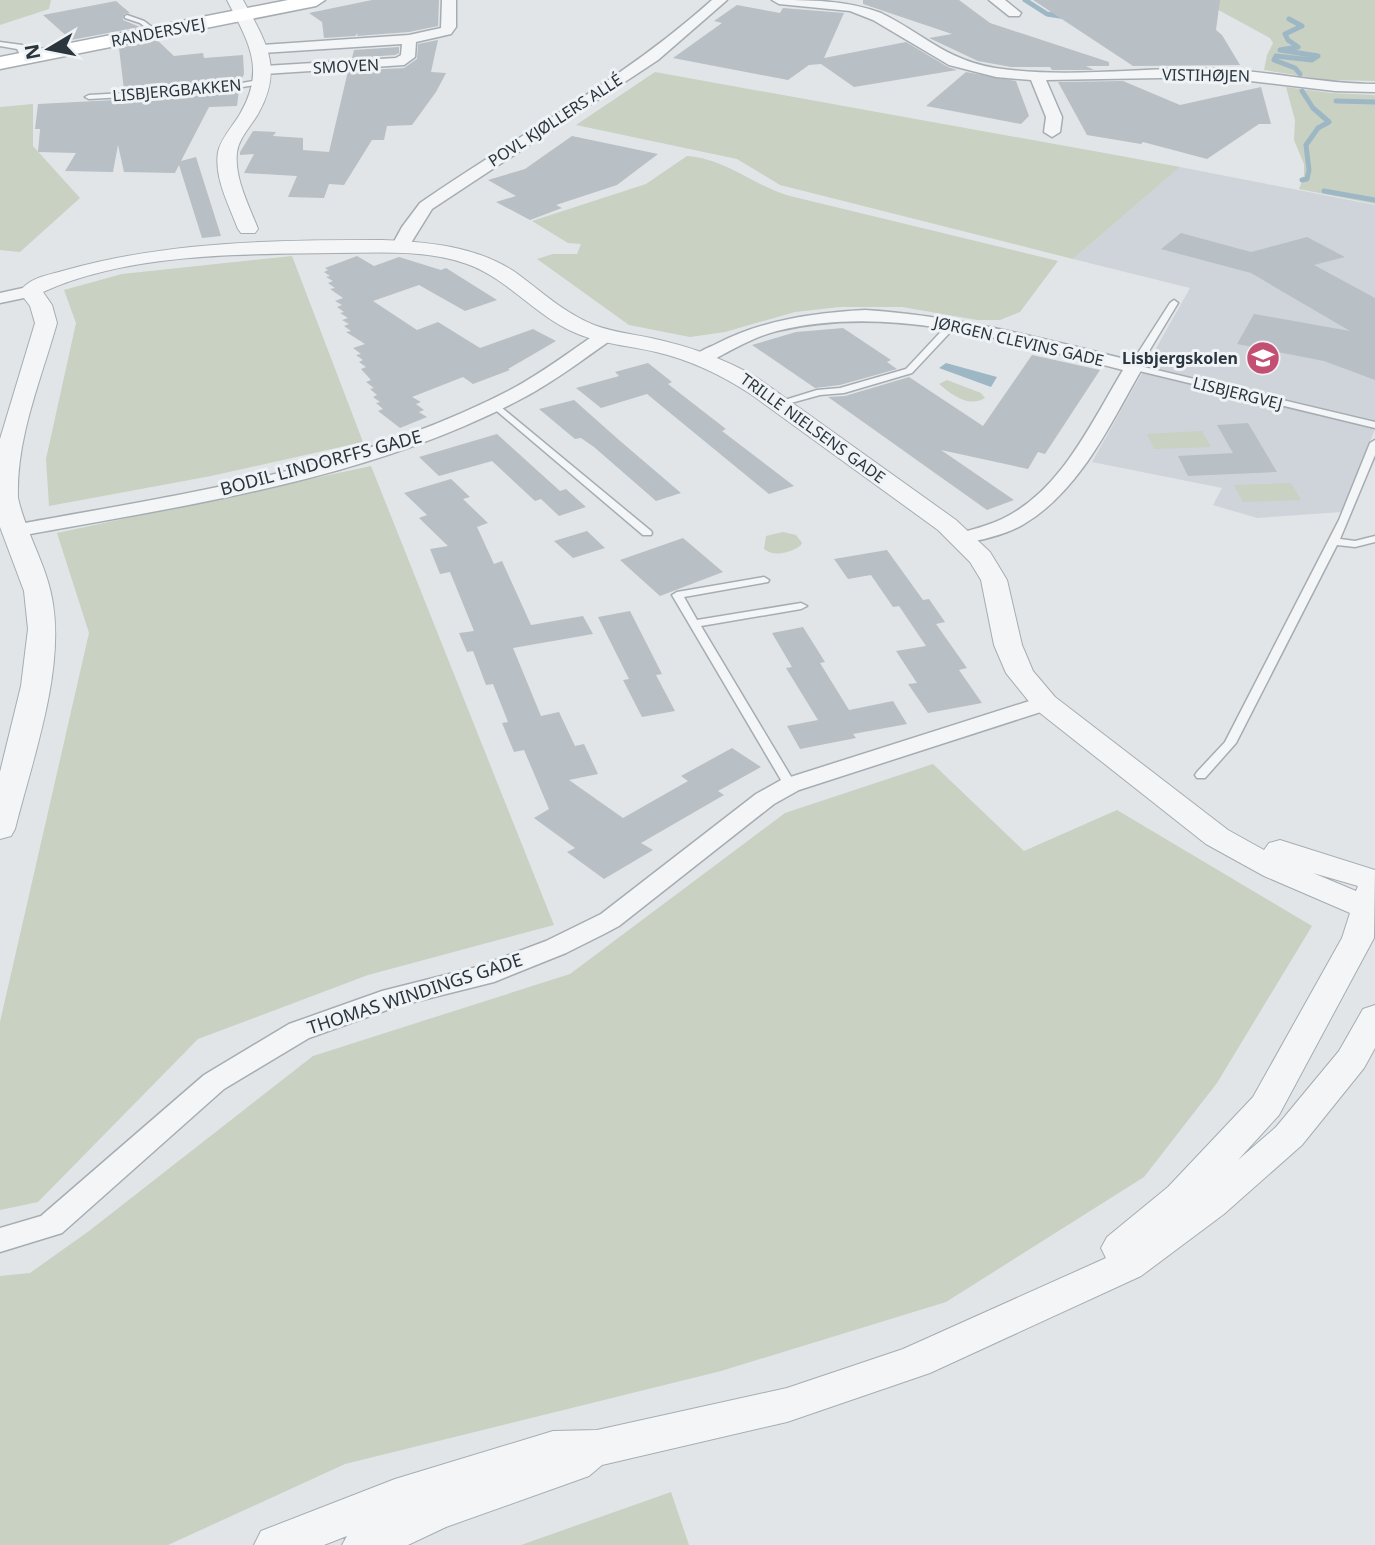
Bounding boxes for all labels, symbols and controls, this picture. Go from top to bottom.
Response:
street label: RANDERSVEJ [109,12,207,52]
north arrow [14,14,84,84]
text: N [18,42,46,62]
street label: SMOVEN [312,53,380,79]
street label: VISTIHØJEN [1162,63,1250,87]
street label: POVL KJØLLERS ALLÉ [484,68,626,172]
street label: LISBJERGBAKKEN [112,73,242,107]
street label: JØRGEN CLEVINS GADE [930,310,1106,371]
school or university icon: Lisbjergskolen [1244,339,1282,377]
place label: Lisbjergskolen [1122,347,1238,369]
street label: TRILLE NIELSENS GADE [736,368,890,488]
street label: LISBJERGVEJ [1191,371,1285,415]
street label: BODIL LINDORFFS GADE [217,424,424,501]
street label: THOMAS WINDINGS GADE [304,947,525,1039]

